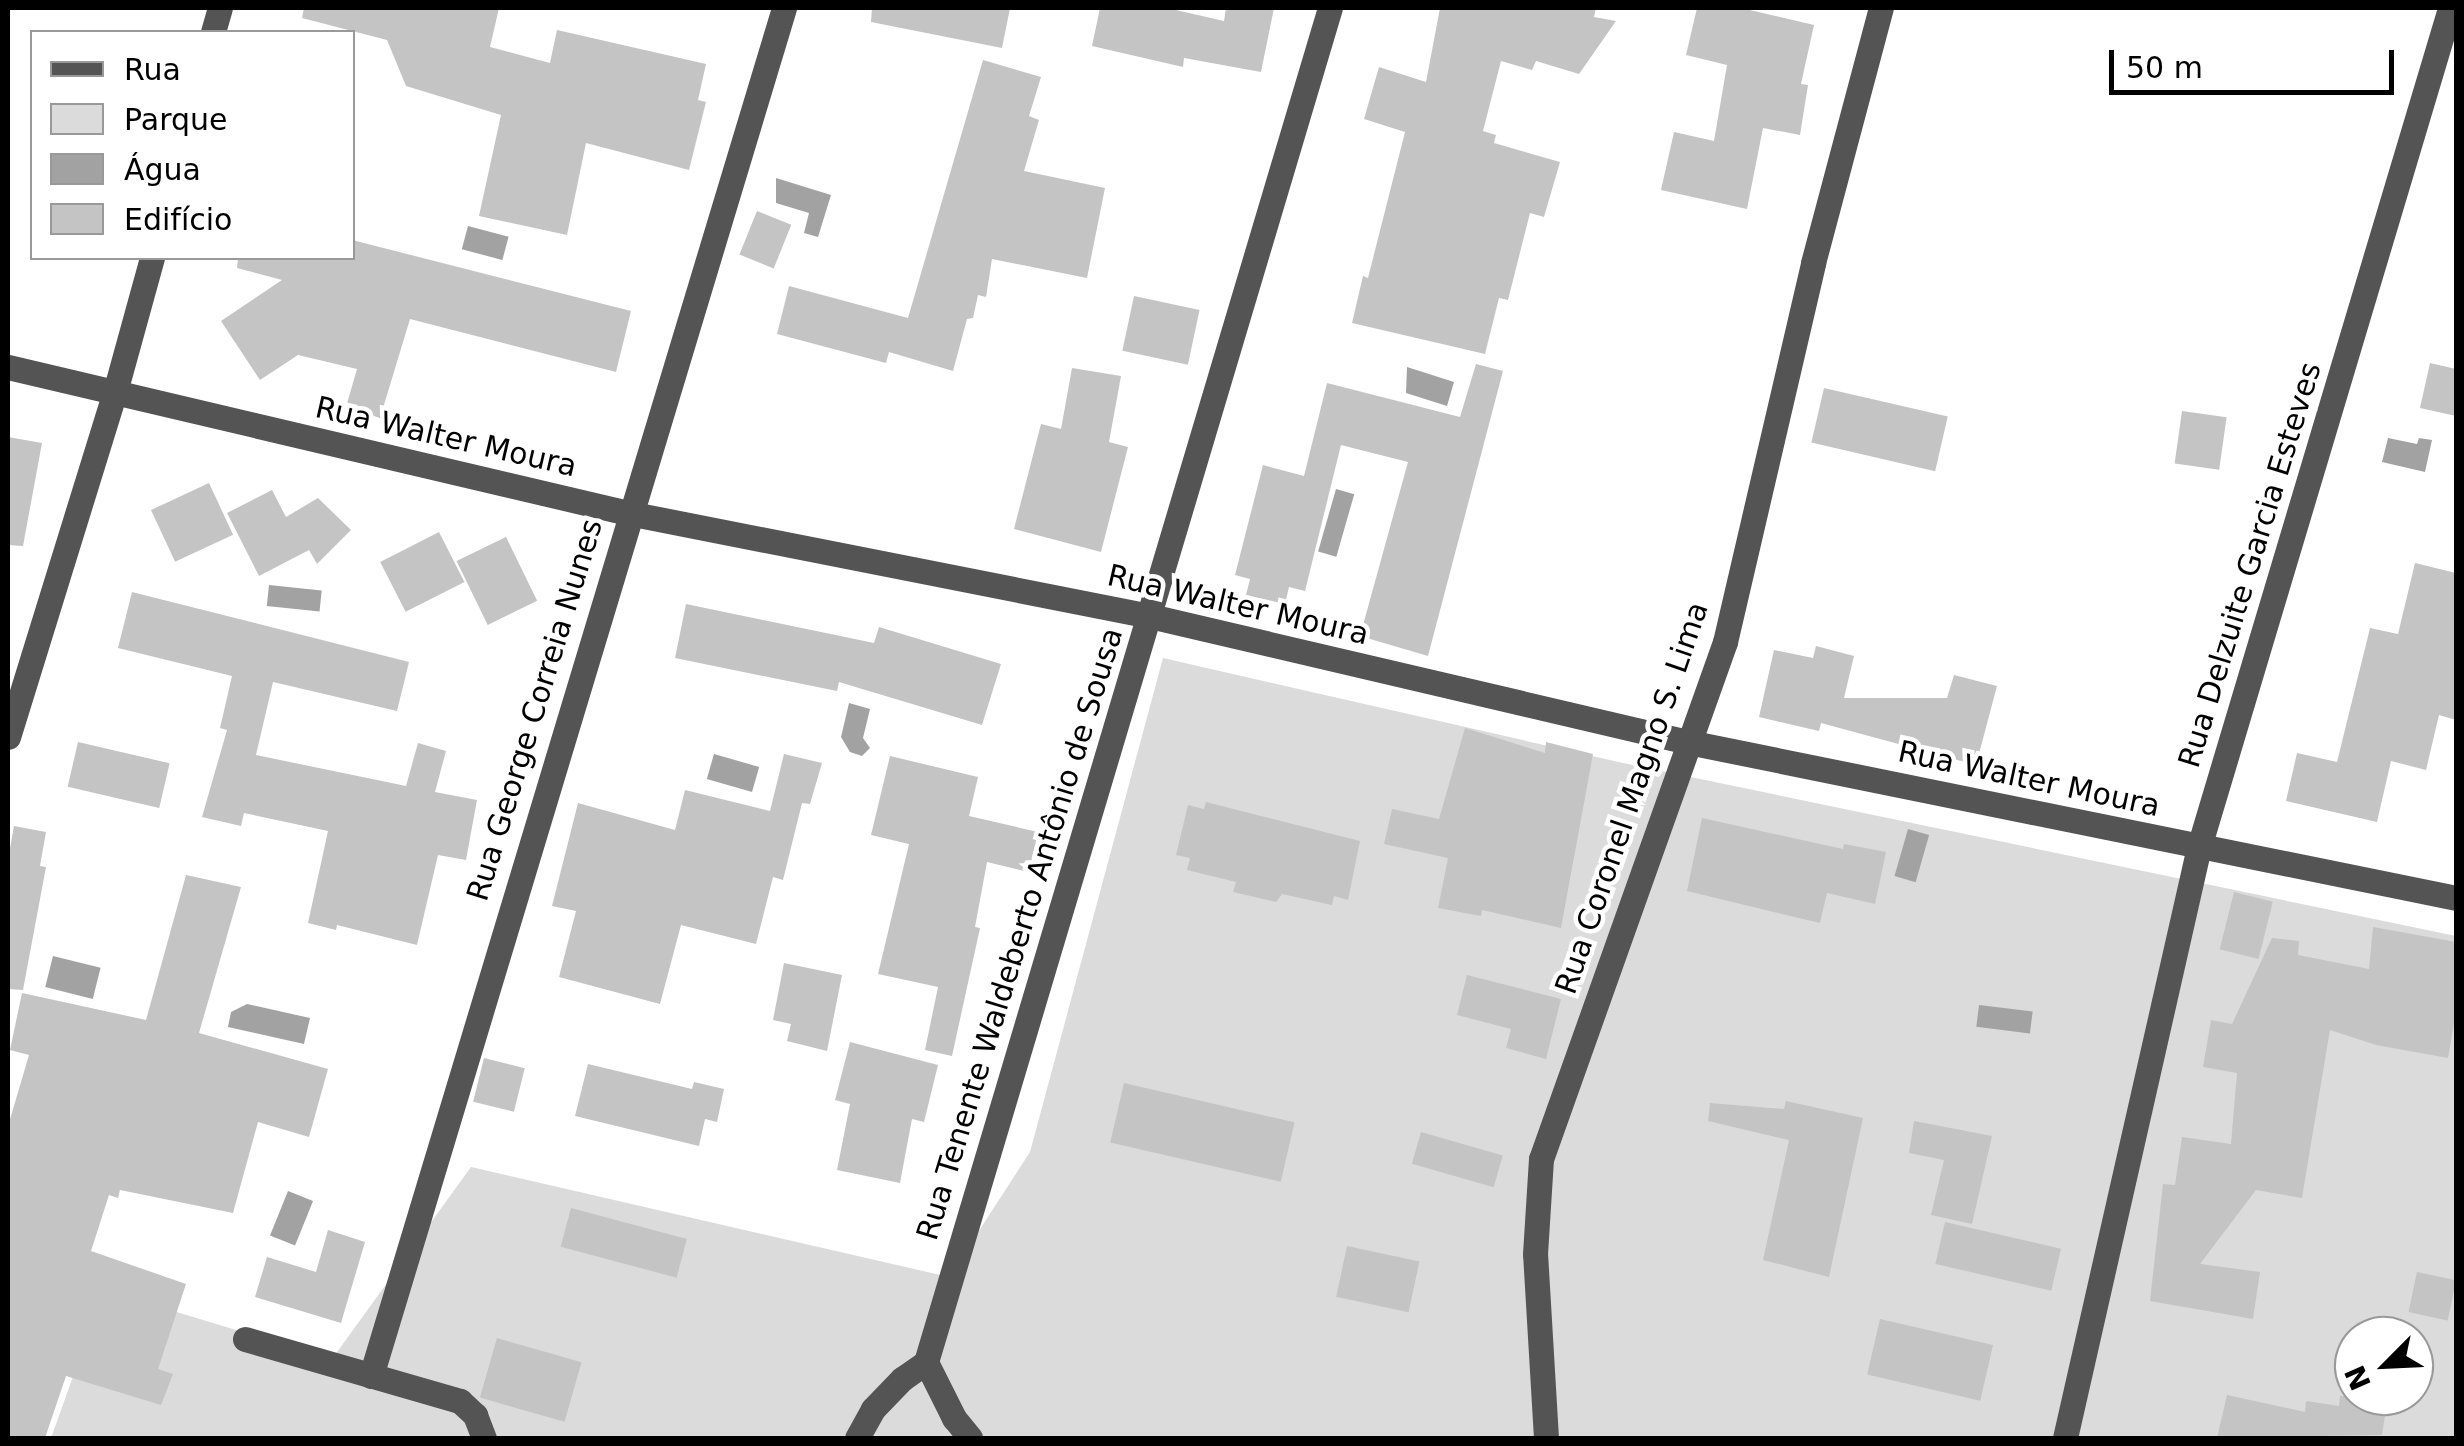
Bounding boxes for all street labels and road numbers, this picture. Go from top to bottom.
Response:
street label: Rua Delzuite Garcia Esteves [2171,358,2329,772]
street label: Rua Walter Moura [312,389,580,485]
street label: Rua George Correia Nunes [460,515,610,905]
street label: Rua Walter Moura [1104,557,1372,653]
street label: Rua Coronel Magno S. Lima [1548,597,1716,999]
street label: Rua Tenente Waldeberto Antônio de Sousa [909,624,1131,1244]
street label: Rua Walter Moura [1895,734,2163,824]

